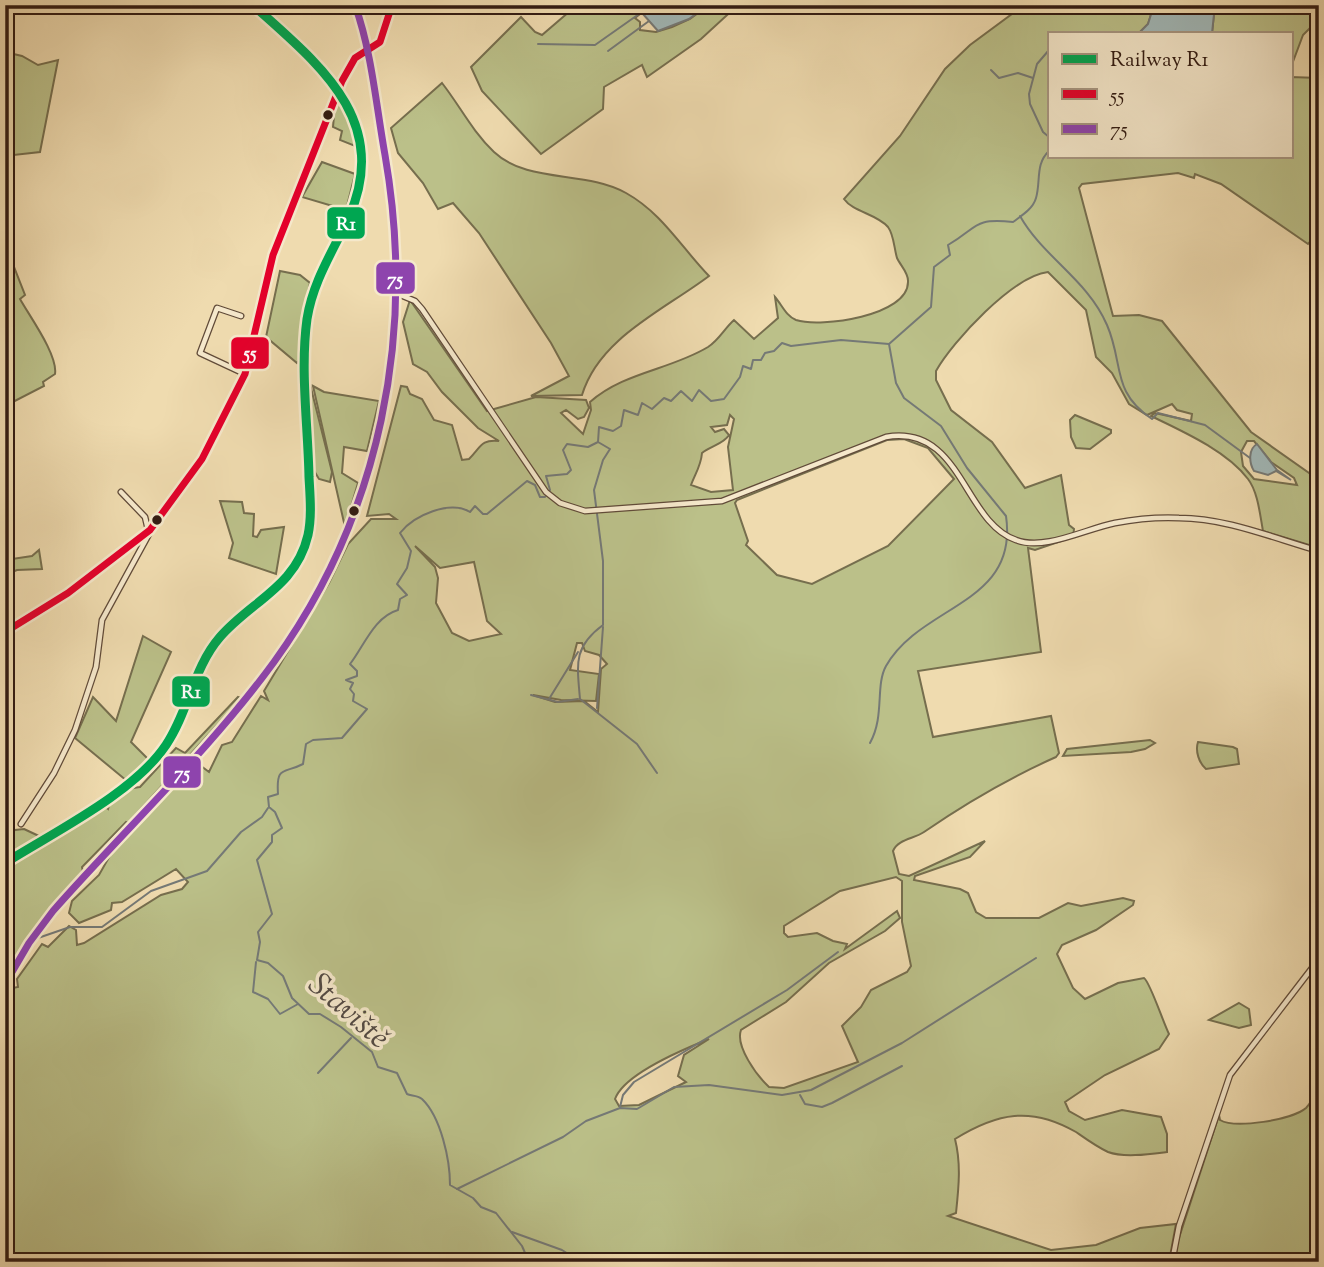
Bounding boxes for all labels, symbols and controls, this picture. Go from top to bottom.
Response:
legend [1048,32,1292,158]
text: Railway R1 [1110,46,1209,76]
text: 55 [1109,82,1125,112]
unlabelled marker [321,108,335,122]
text: 75 [1110,116,1128,146]
line badge: R1 [326,206,366,240]
text: R1 [336,212,357,239]
line badge: 75 [375,261,416,295]
text: 75 [387,267,404,294]
line badge: 55 [230,336,270,370]
text: 55 [241,341,257,368]
unlabelled marker [347,504,361,518]
unlabelled marker [150,513,164,527]
line badge: R1 [171,675,211,708]
text: R1 [181,680,202,707]
line badge: 75 [162,755,202,789]
text: 75 [174,761,191,788]
water label: Staviště [297,963,399,1061]

